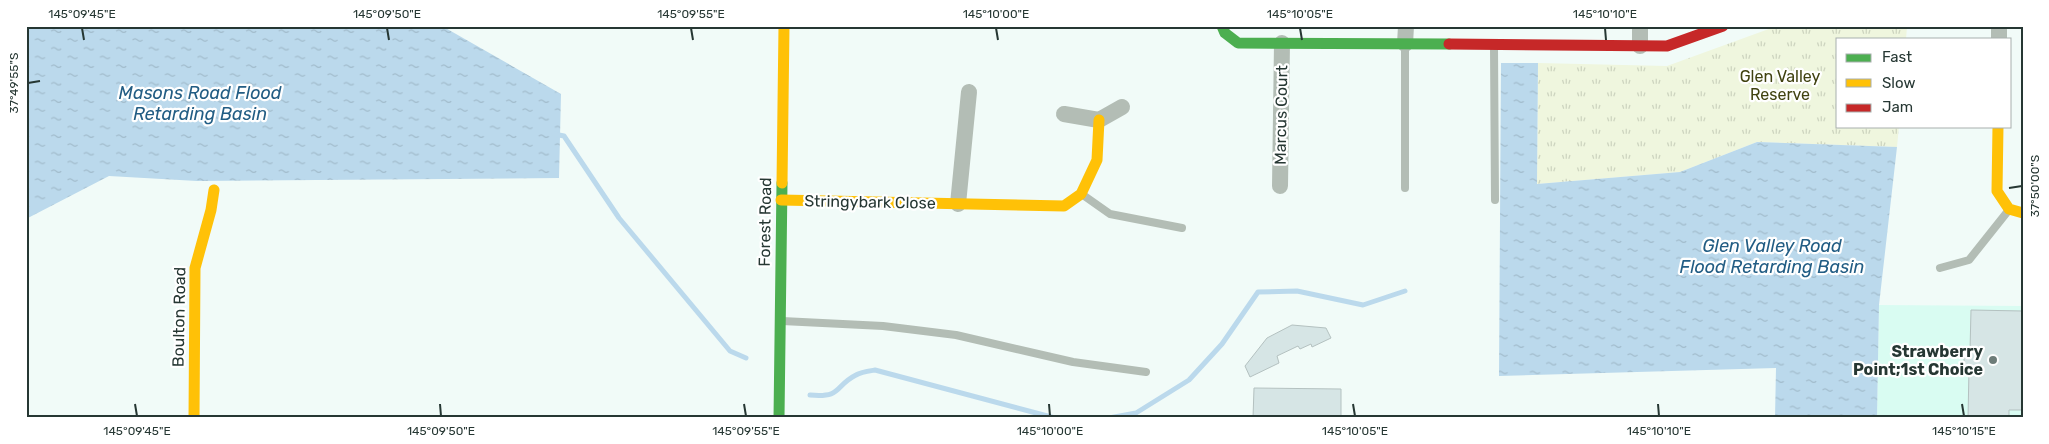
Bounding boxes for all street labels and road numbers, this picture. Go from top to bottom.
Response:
street label: Marcus Court [1271,65,1291,165]
street label: Forest Road [755,177,775,267]
street label: Stringybark Close [804,191,936,213]
street label: Boulton Road [169,267,189,367]

